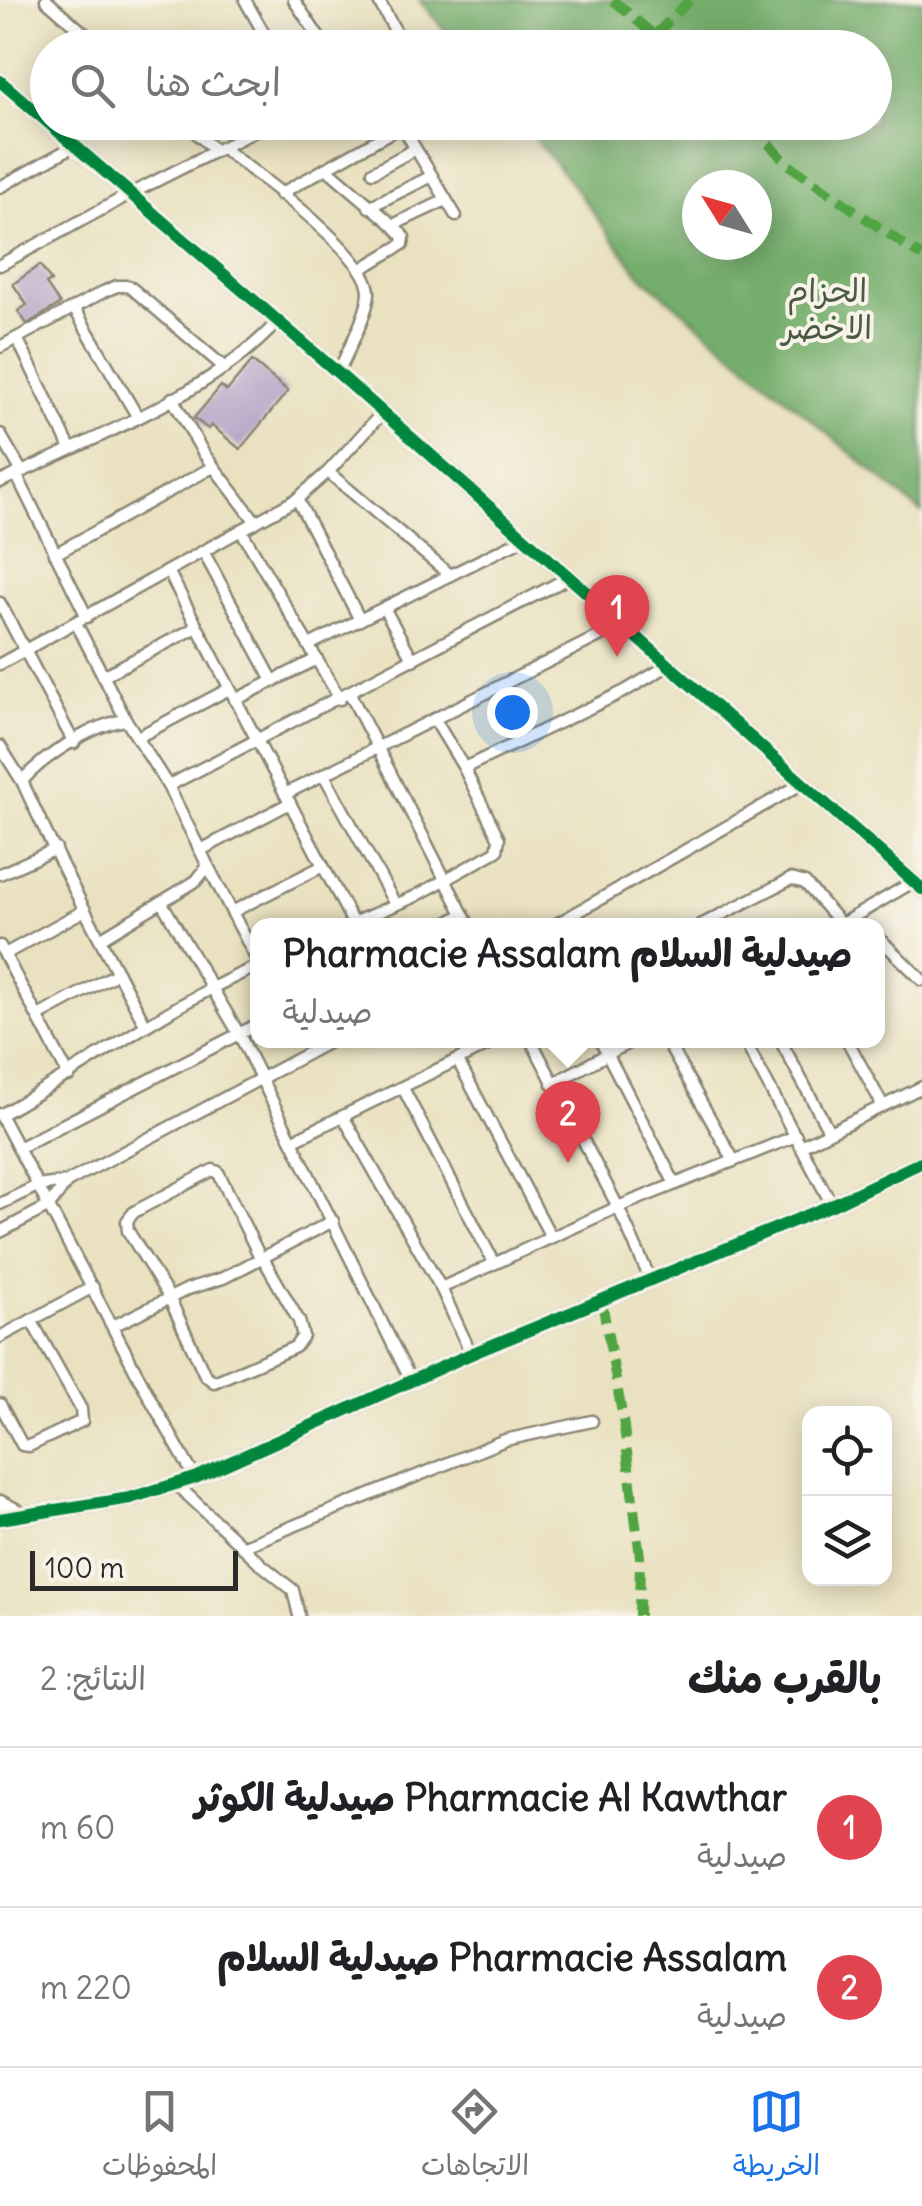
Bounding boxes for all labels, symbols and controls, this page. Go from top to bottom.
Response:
search box [30,30,892,140]
icon: search [65,58,120,113]
text: ابحث هنا [145,59,281,106]
north arrow [682,170,772,260]
park label: الحزام الاخضر [779,270,872,348]
pin: 1 [584,574,650,657]
your location [487,687,538,738]
popup [250,918,885,1048]
text: Pharmacie Assalam صيدلية السلام [283,930,852,977]
text: صيدلية [283,991,372,1032]
pin: 2 [536,1080,600,1163]
map controls [802,1406,892,1586]
button: locate [802,1406,892,1496]
button: layers [802,1496,892,1586]
scale bar [30,1546,238,1590]
text: 100 m [45,1550,124,1586]
text: بالقرب منك [688,1652,882,1704]
text: النتائج: 2 [40,1658,146,1699]
text: Pharmacie Al Kawthar صيدلية الكوثر [195,1774,787,1821]
text: 60 m [40,1807,115,1848]
text: 1 [843,1807,856,1848]
text: صيدلية [697,1835,787,1876]
text: Pharmacie Assalam صيدلية السلام [217,1934,787,1981]
text: 220 m [40,1967,132,2008]
text: 2 [841,1967,858,2008]
text: صيدلية [697,1995,787,2036]
tab: المحفوظات [102,2084,217,2190]
tab: الاتجاهات [421,2084,529,2190]
tab: الخريطة [733,2084,820,2190]

